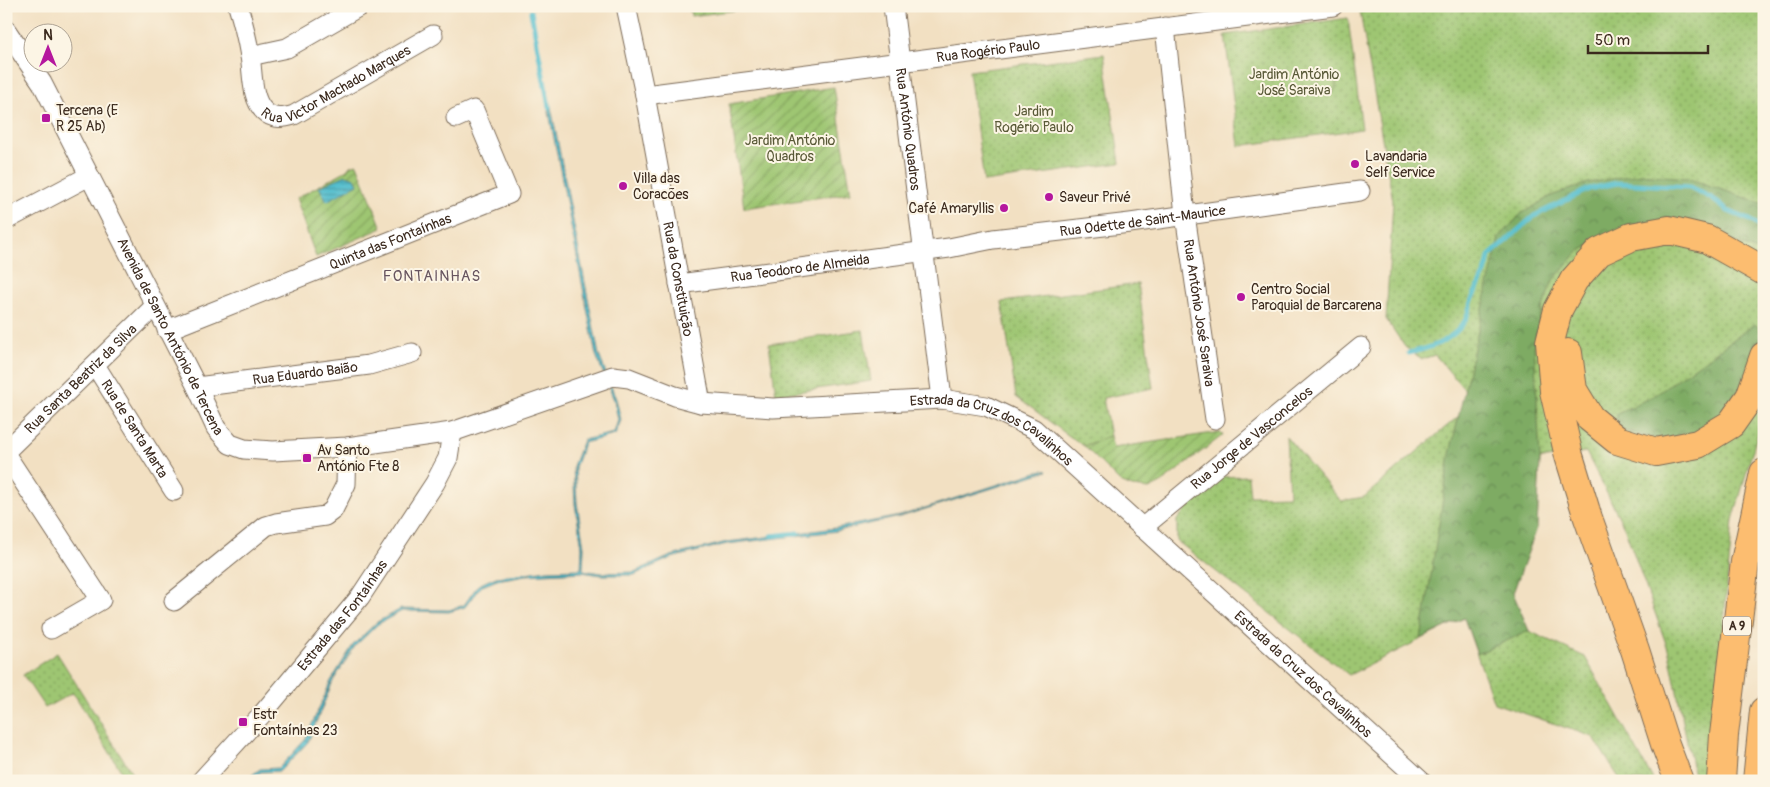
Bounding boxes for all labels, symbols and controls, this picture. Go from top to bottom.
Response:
north arrow [22,22,72,72]
scale bar [1588,22,1708,54]
text: N [43,27,53,44]
text: 50 m [1595,31,1630,50]
street label: Rua Rogério Paulo [935,36,1041,66]
street label: Rua Victor Machado Marques [257,41,414,127]
park label: Jardim António José Saraiva [1249,66,1340,99]
street label: Rua António Quadros [892,67,924,192]
place label: Tercena (E R 25 Ab) [56,102,118,135]
park label: Jardim Rogério Paulo [994,103,1074,136]
marker: Tercena (E R 25 Ab) [40,112,52,124]
park label: Jardim António Quadros [745,132,836,165]
place label: Lavandaria Self Service [1365,148,1435,181]
marker: Lavandaria Self Service [1349,158,1361,170]
place label: Villa das Coracões [633,170,689,203]
marker: Villa das Coracões [617,180,629,192]
place label: Saveur Privé [1059,189,1131,206]
marker: Saveur Privé [1043,191,1055,203]
place label: Café Amaryllis [909,200,995,217]
marker: Café Amaryllis [998,202,1010,214]
street label: Rua Odette de Saint-Maurice [1059,202,1227,240]
street label: Quinta das Fontaínhas [327,210,454,274]
street label: Rua da Constituição [659,220,697,338]
street label: Avenida de Santo António de Tercena [113,235,226,439]
street label: Rua António José Saraiva [1180,238,1218,388]
street label: Rua Teodoro de Almeida [729,251,871,286]
district label: FONTAINHAS [383,267,481,286]
place label: Centro Social Paroquial de Barcarena [1251,281,1382,314]
marker: Centro Social Paroquial de Barcarena [1235,291,1247,303]
street label: Rua Santa Beatriz da Silva [21,321,140,437]
street label: Rua Eduardo Baião [252,358,359,389]
street label: Rua de Santa Marta [97,377,172,481]
street label: Rua Jorge de Vasconcelos [1188,382,1317,493]
street label: Estrada da Cruz dos Cavalinhos [909,391,1077,470]
place label: Av Santo António Fte 8 [317,442,399,475]
marker: Av Santo António Fte 8 [301,452,313,464]
street label: Estrada das Fontaínhas [294,556,391,674]
street label: Estrada da Cruz dos Cavalinhos [1231,607,1376,742]
road number: A 9 [1723,616,1751,636]
place label: Estr Fontaínhas 23 [253,706,338,739]
marker: Estr Fontaínhas 23 [237,716,249,728]

